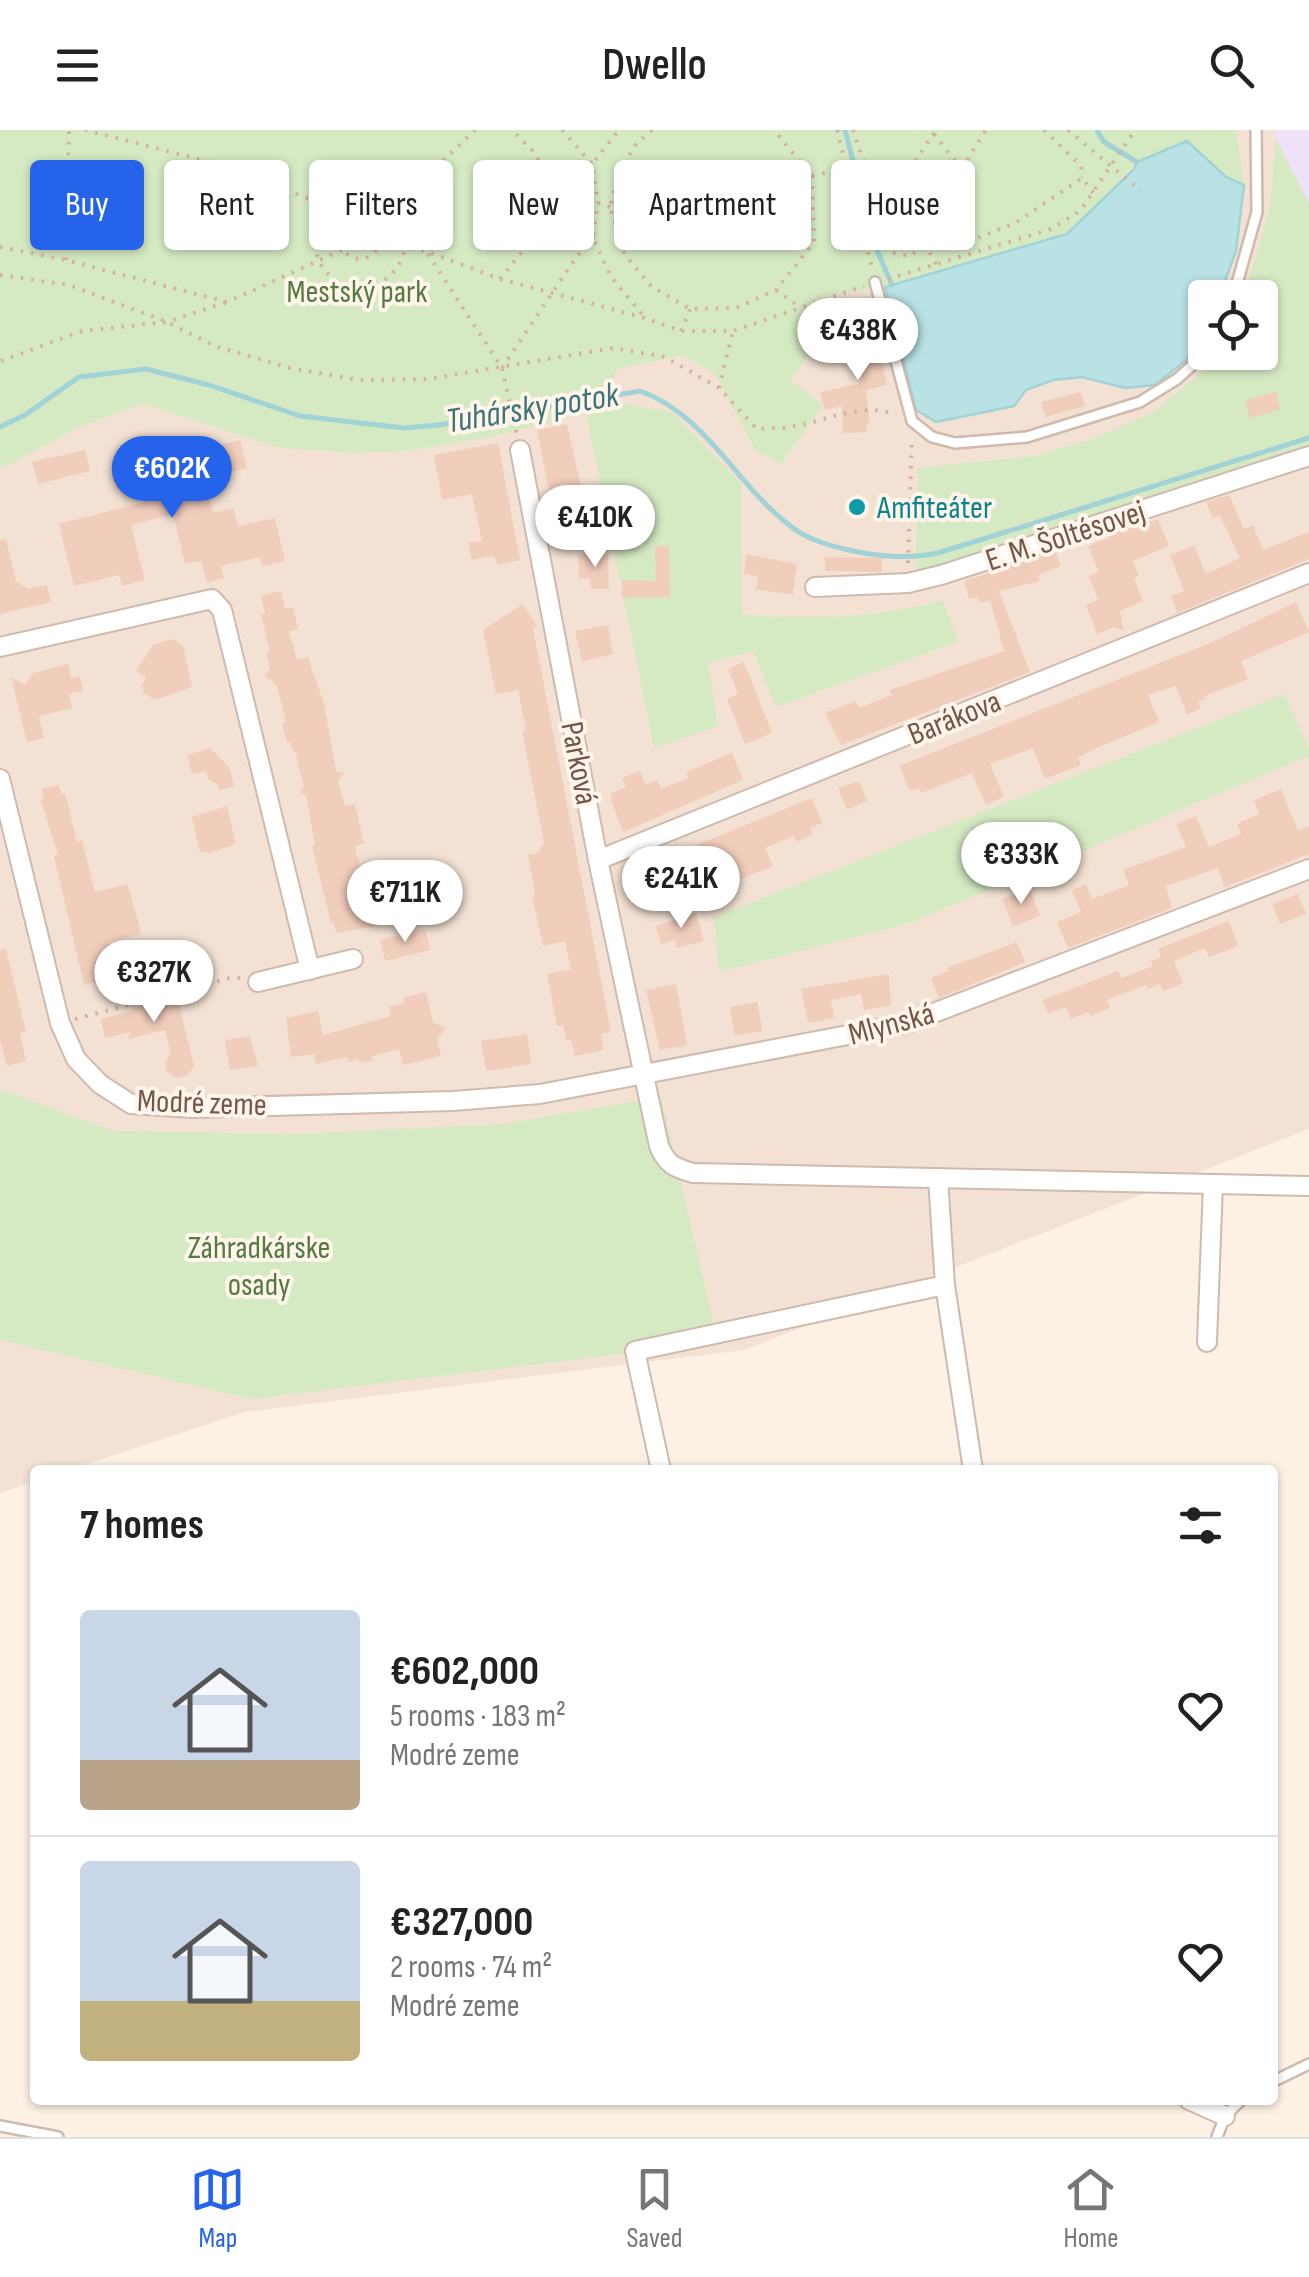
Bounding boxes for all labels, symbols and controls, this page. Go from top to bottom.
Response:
icon: menu [50,38,105,93]
text: Dwello [602,38,707,93]
icon: search [1204,38,1259,93]
chip: Buy [30,160,144,250]
chip: Rent [164,160,289,250]
chip: Filters [309,160,453,250]
chip: New [473,160,594,250]
chip: Apartment [614,160,811,250]
chip: House [831,160,975,250]
park label: Mestský park [287,273,428,312]
map controls [1188,280,1278,370]
button: locate [1188,280,1278,370]
pin: €438K [788,298,928,383]
text: €438K [819,311,897,350]
water label: Tuhársky potok [443,373,623,443]
pin: €602K [102,436,242,521]
text: €602K [134,449,210,488]
pin: €410K [525,485,665,570]
place label: Amfiteáter [876,489,992,528]
street label: E. M. Šoltésovej [981,492,1150,580]
marker: Amfiteáter [846,496,868,518]
text: €410K [557,498,633,537]
street label: Barákova [902,682,1007,755]
street label: Parková [551,719,606,808]
pin: €333K [951,822,1091,907]
text: €333K [983,835,1059,874]
pin: €241K [611,846,751,931]
text: €241K [644,859,718,898]
pin: €711K [335,860,475,945]
text: €711K [369,873,441,912]
pin: €327K [84,940,224,1025]
text: €327K [116,953,192,992]
street label: Mlynská [844,994,938,1055]
street label: Modré zeme [137,1082,267,1125]
park label: Záhradkárske osady [188,1229,330,1305]
icon: filters [1173,1498,1228,1553]
text: 7 homes [80,1500,204,1551]
text: €602,000 [390,1646,539,1697]
icon: home [160,1650,280,1770]
icon: heart [1173,1683,1228,1738]
text: 5 rooms · 183 m² [390,1697,566,1736]
text: Modré zeme [390,1736,520,1775]
text: €327,000 [390,1897,533,1948]
icon: home [160,1901,280,2021]
icon: heart [1173,1934,1228,1989]
text: 2 rooms · 74 m² [390,1948,552,1987]
text: Modré zeme [390,1987,520,2026]
tab: Map [190,2162,245,2255]
tab: Saved [626,2162,683,2255]
tab: Home [1063,2162,1119,2255]

